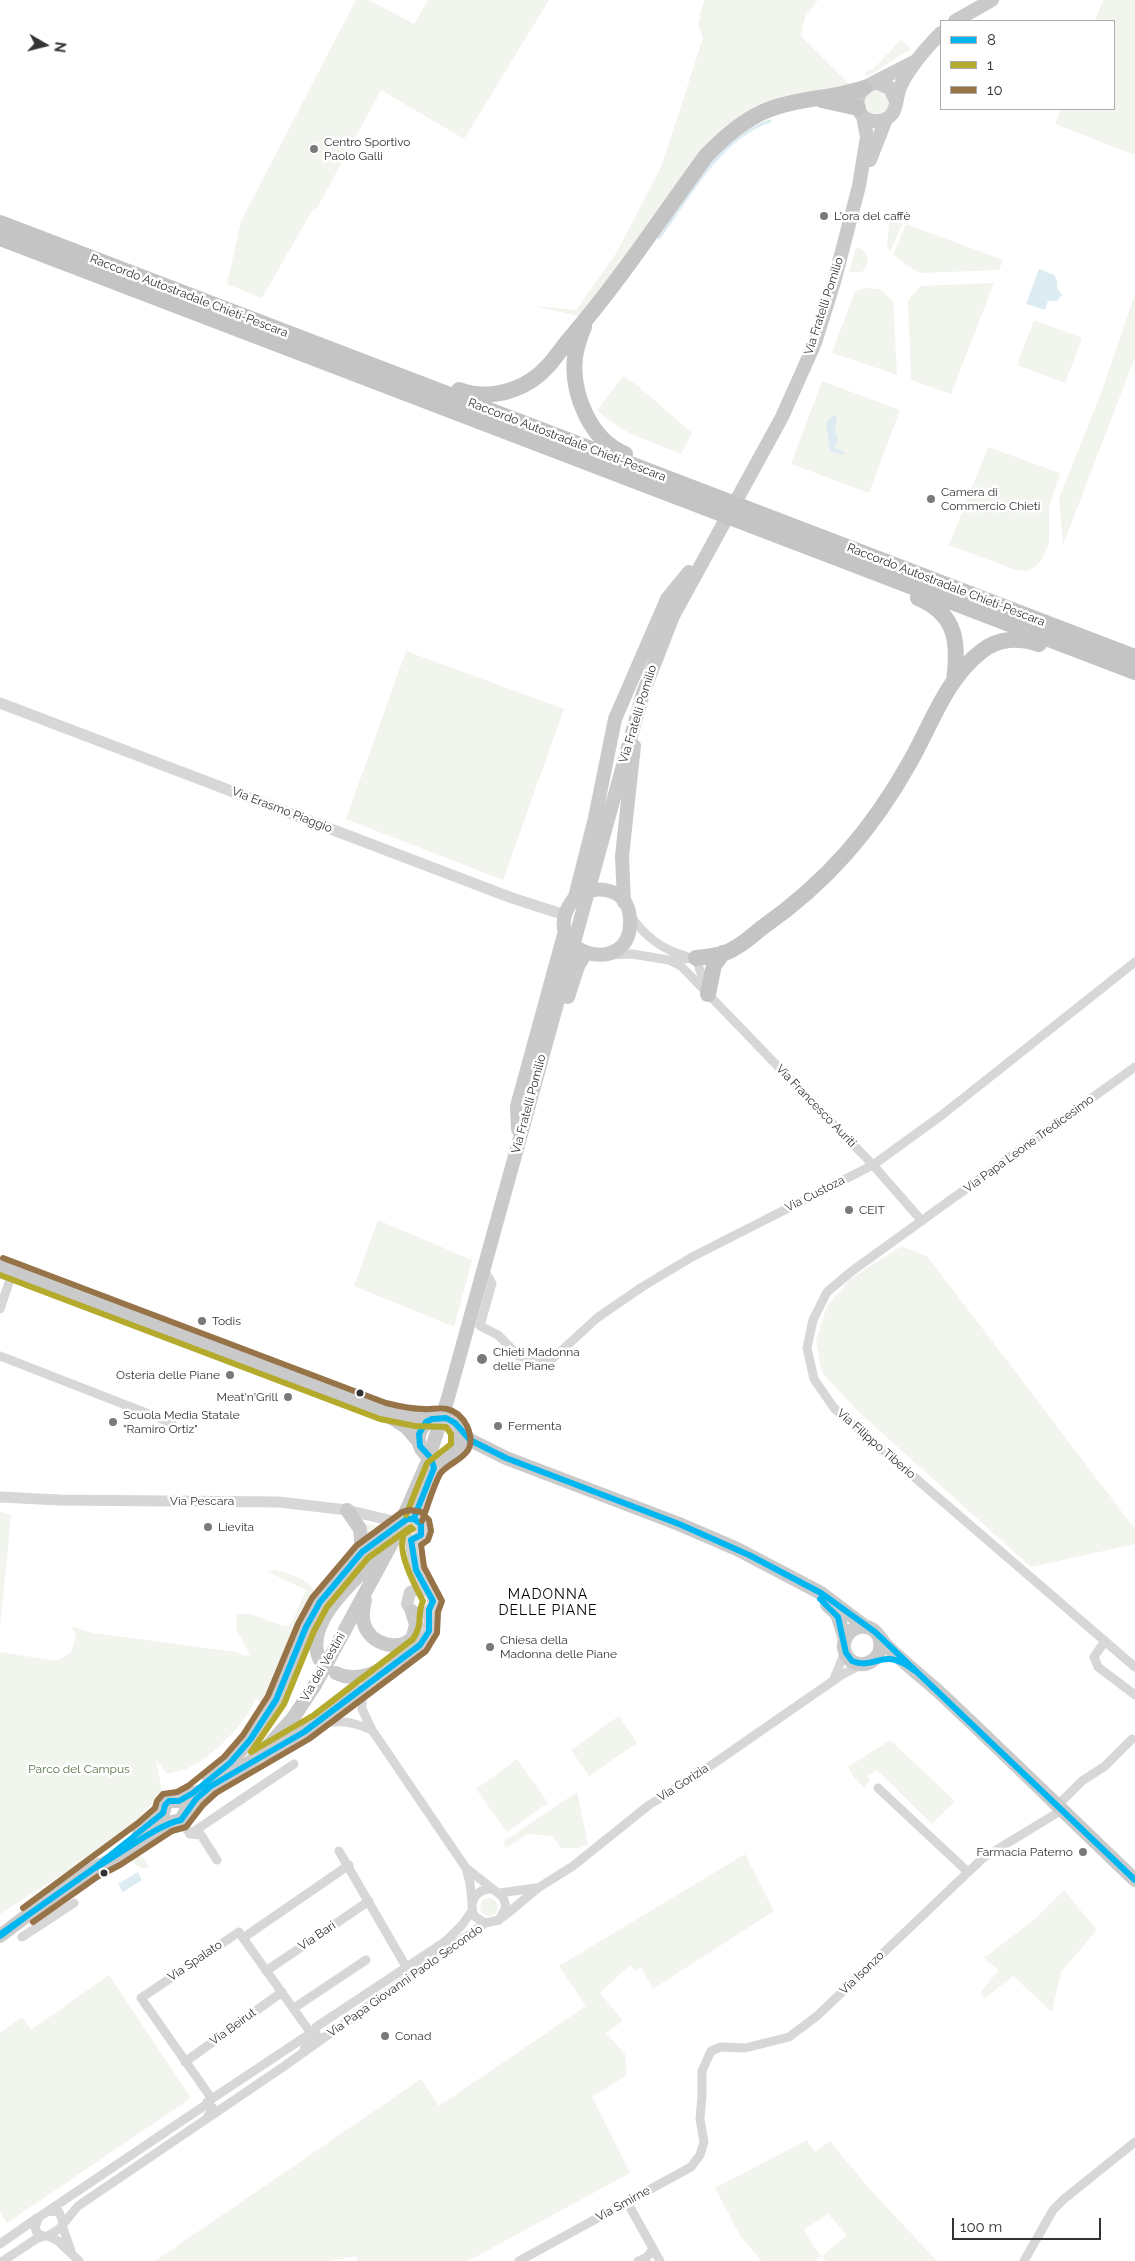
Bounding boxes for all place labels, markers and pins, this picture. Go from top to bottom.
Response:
place label: Centro Sportivo Paolo Galli [324,135,410,163]
marker: Centro Sportivo Paolo Galli [308,143,320,155]
place label: L'ora del caffè [834,209,910,223]
marker: L'ora del caffè [818,210,830,222]
place label: Camera di Commercio Chieti [941,485,1040,513]
marker: Camera di Commercio Chieti [925,493,937,505]
place label: CEIT [859,1203,885,1217]
marker: CEIT [843,1204,855,1216]
place label: Todis [212,1314,241,1328]
marker: Todis [196,1315,208,1327]
place label: Chieti Madonna delle Piane [493,1345,580,1373]
marker: Chieti Madonna delle Piane [475,1352,489,1366]
place label: Osteria delle Piane [116,1368,220,1382]
marker: Osteria delle Piane [224,1369,236,1381]
unlabelled marker [355,1388,365,1398]
place label: Meat'n'Grill [216,1390,278,1404]
marker: Meat'n'Grill [282,1391,294,1403]
place label: Scuola Media Statale "Ramiro Ortiz" [123,1408,240,1436]
marker: Scuola Media Statale "Ramiro Ortiz" [107,1416,119,1428]
place label: Fermenta [508,1419,562,1433]
marker: Fermenta [492,1420,504,1432]
place label: Lievita [218,1520,254,1534]
marker: Lievita [202,1521,214,1533]
place label: Chiesa della Madonna delle Piane [500,1633,617,1661]
marker: Chiesa della Madonna delle Piane [484,1641,496,1653]
place label: Farmacia Paterno [976,1845,1073,1859]
marker: Farmacia Paterno [1077,1846,1089,1858]
unlabelled marker [99,1868,109,1878]
place label: Conad [395,2029,431,2043]
marker: Conad [379,2030,391,2042]

